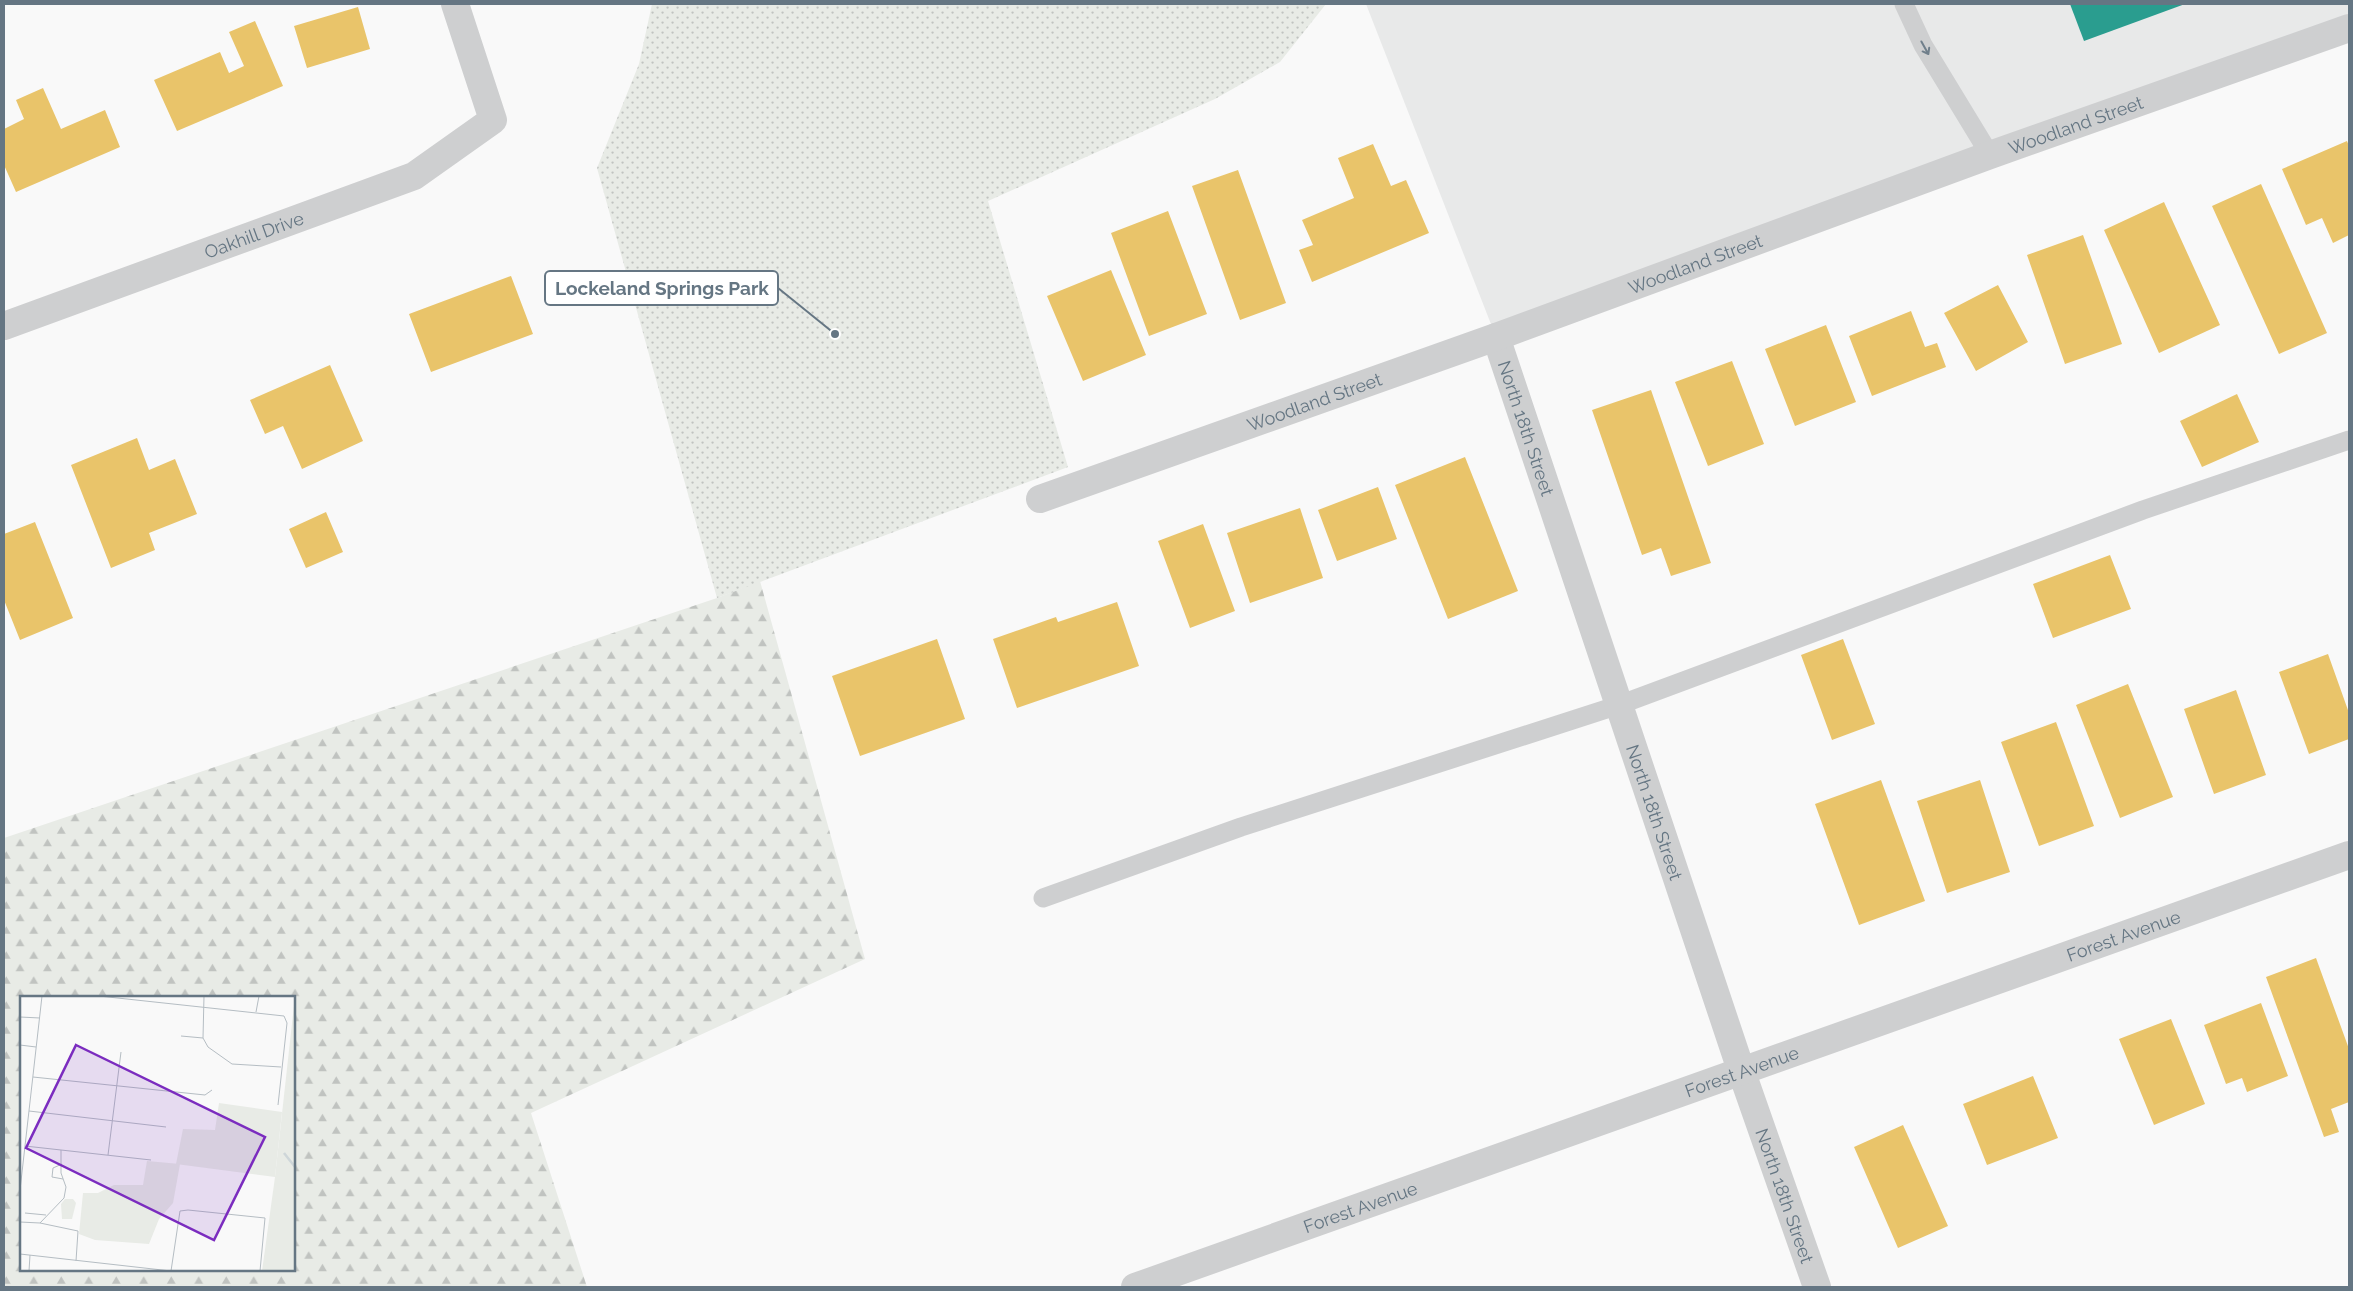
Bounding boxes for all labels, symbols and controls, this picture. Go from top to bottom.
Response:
one-way arrow [1920,40,1930,55]
street label: Woodland Street [2005,91,2146,158]
street label: Oakhill Drive [201,207,307,262]
street label: Woodland Street [1625,229,1765,298]
callout: Lockeland Springs Park [545,271,778,305]
text: Lockeland Springs Park [555,277,769,299]
street label: North 18th Street [1494,358,1559,498]
street label: Woodland Street [1244,368,1384,435]
street label: North 18th Street [1622,742,1687,883]
street label: Forest Avenue [2064,905,2183,965]
inset map [20,996,295,1271]
street label: Forest Avenue [1682,1041,1802,1101]
street label: North 18th Street [1752,1125,1818,1266]
street label: Forest Avenue [1300,1177,1420,1237]

